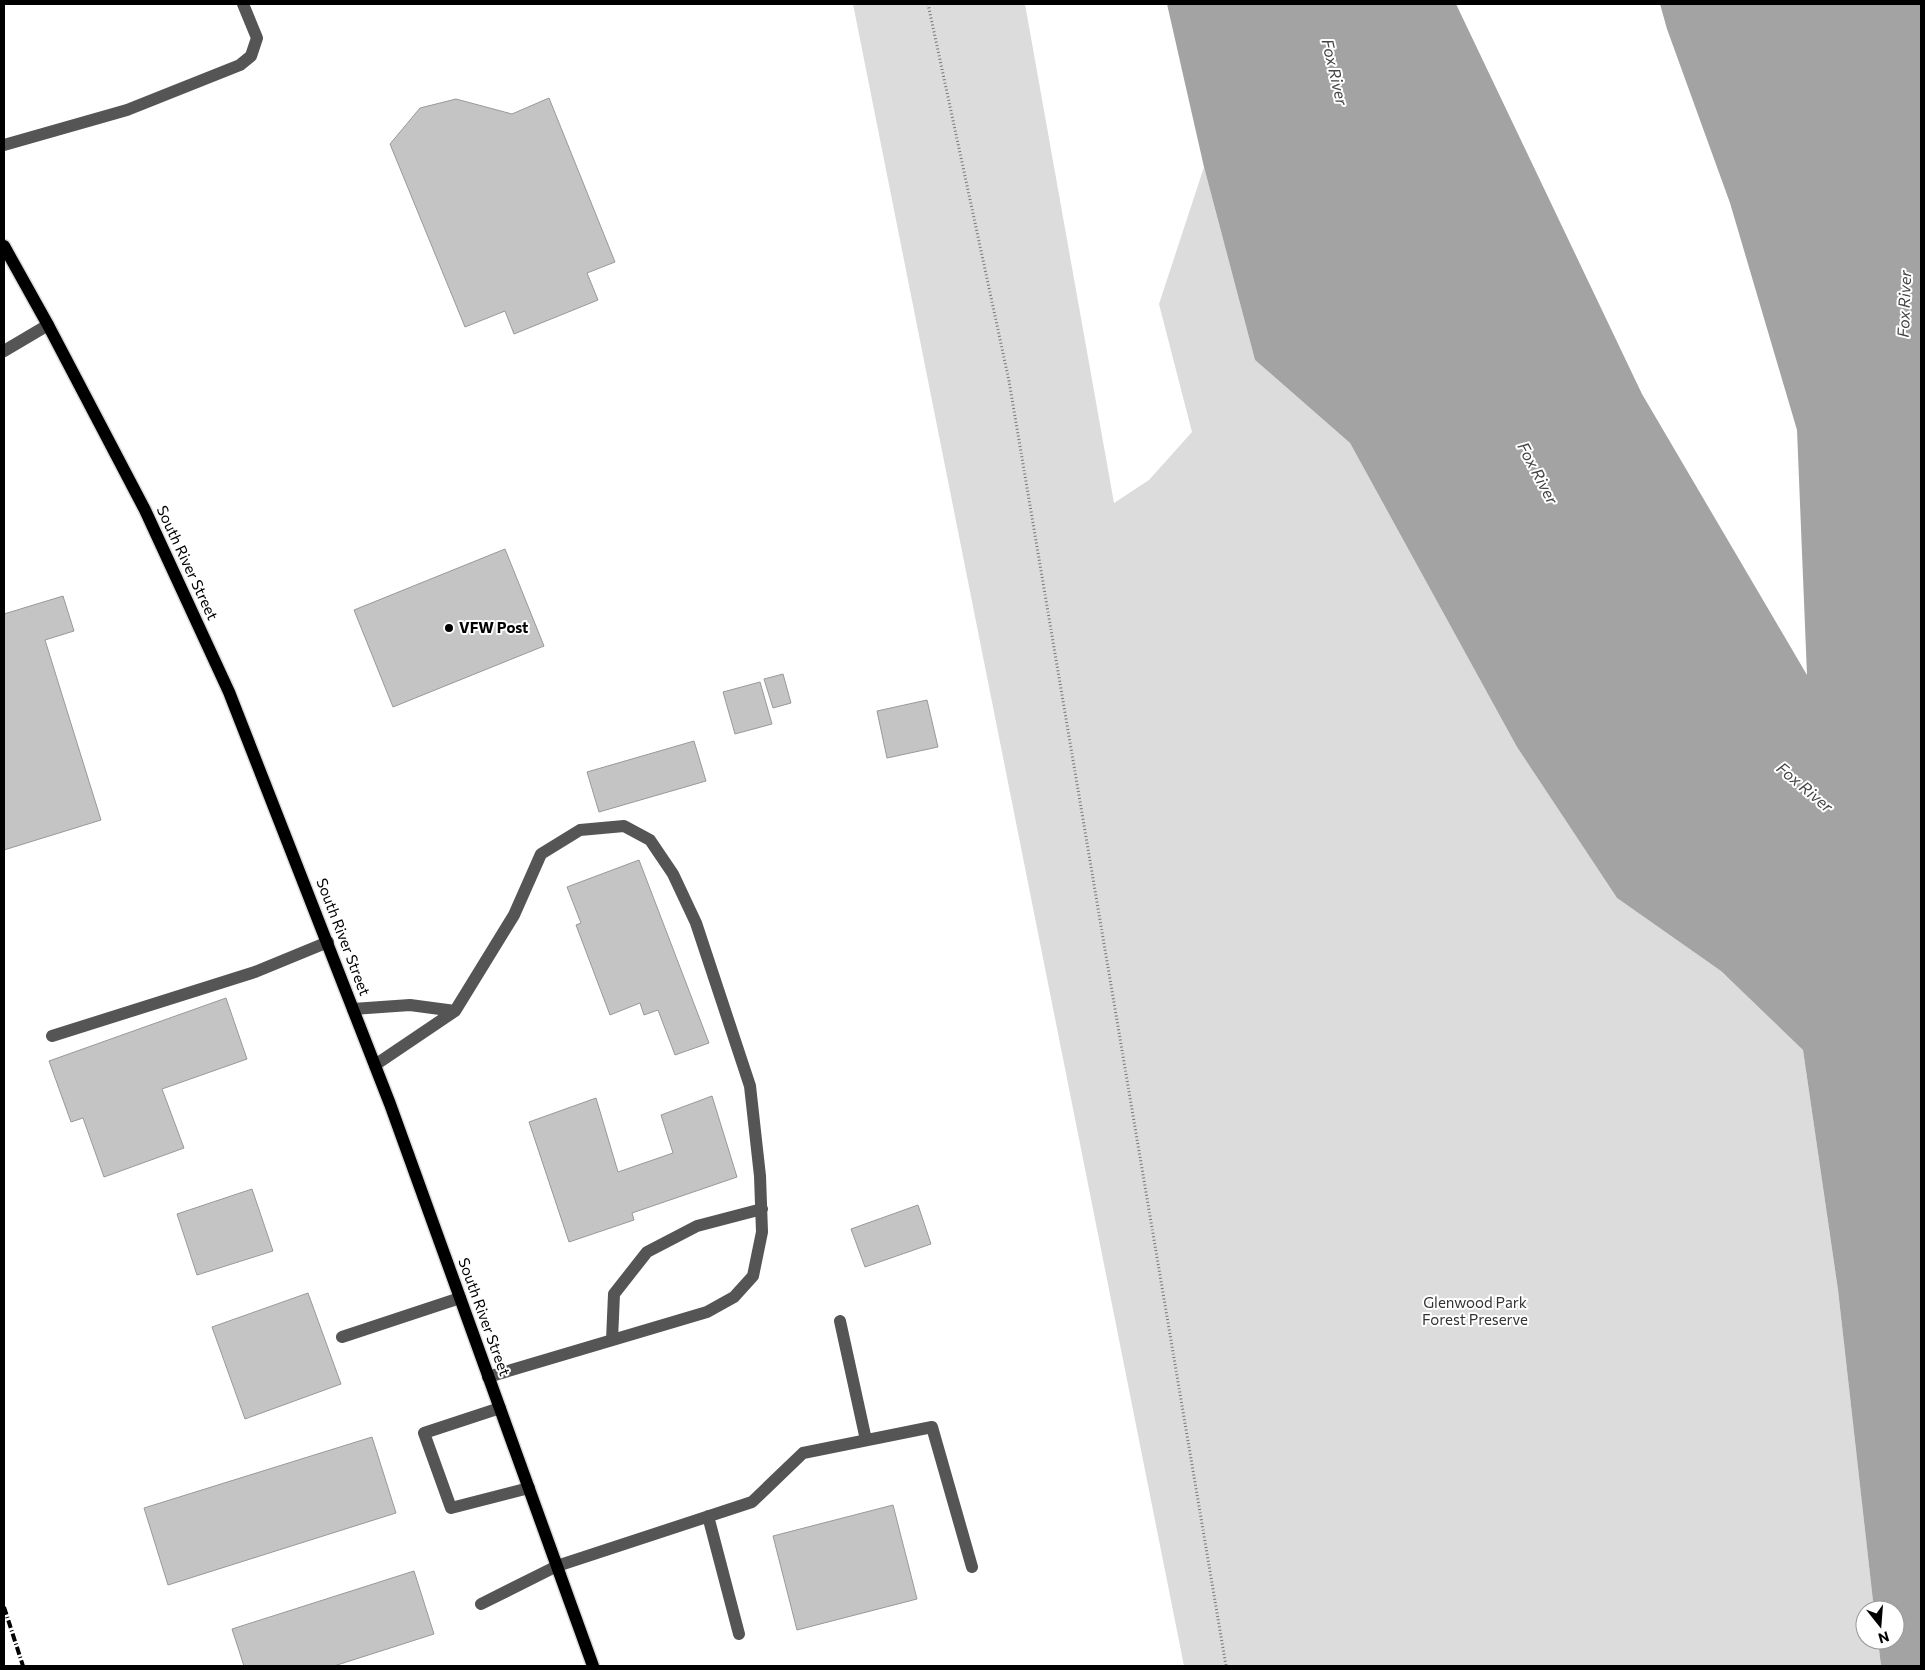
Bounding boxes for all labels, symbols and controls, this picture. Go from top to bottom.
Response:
water label: Fox River [1319,37,1352,107]
water label: Fox River [1893,269,1914,338]
water label: Fox River [1514,439,1563,507]
street label: South River Street [153,502,222,623]
place label: VFW Post [459,618,528,636]
marker: VFW Post [443,622,455,634]
water label: Fox River [1773,758,1838,816]
street label: South River Street [313,875,375,998]
street label: South River Street [455,1255,515,1378]
park label: Glenwood Park Forest Preserve [1422,1293,1528,1328]
north arrow [1855,1600,1905,1650]
text: N [1876,1628,1891,1648]

